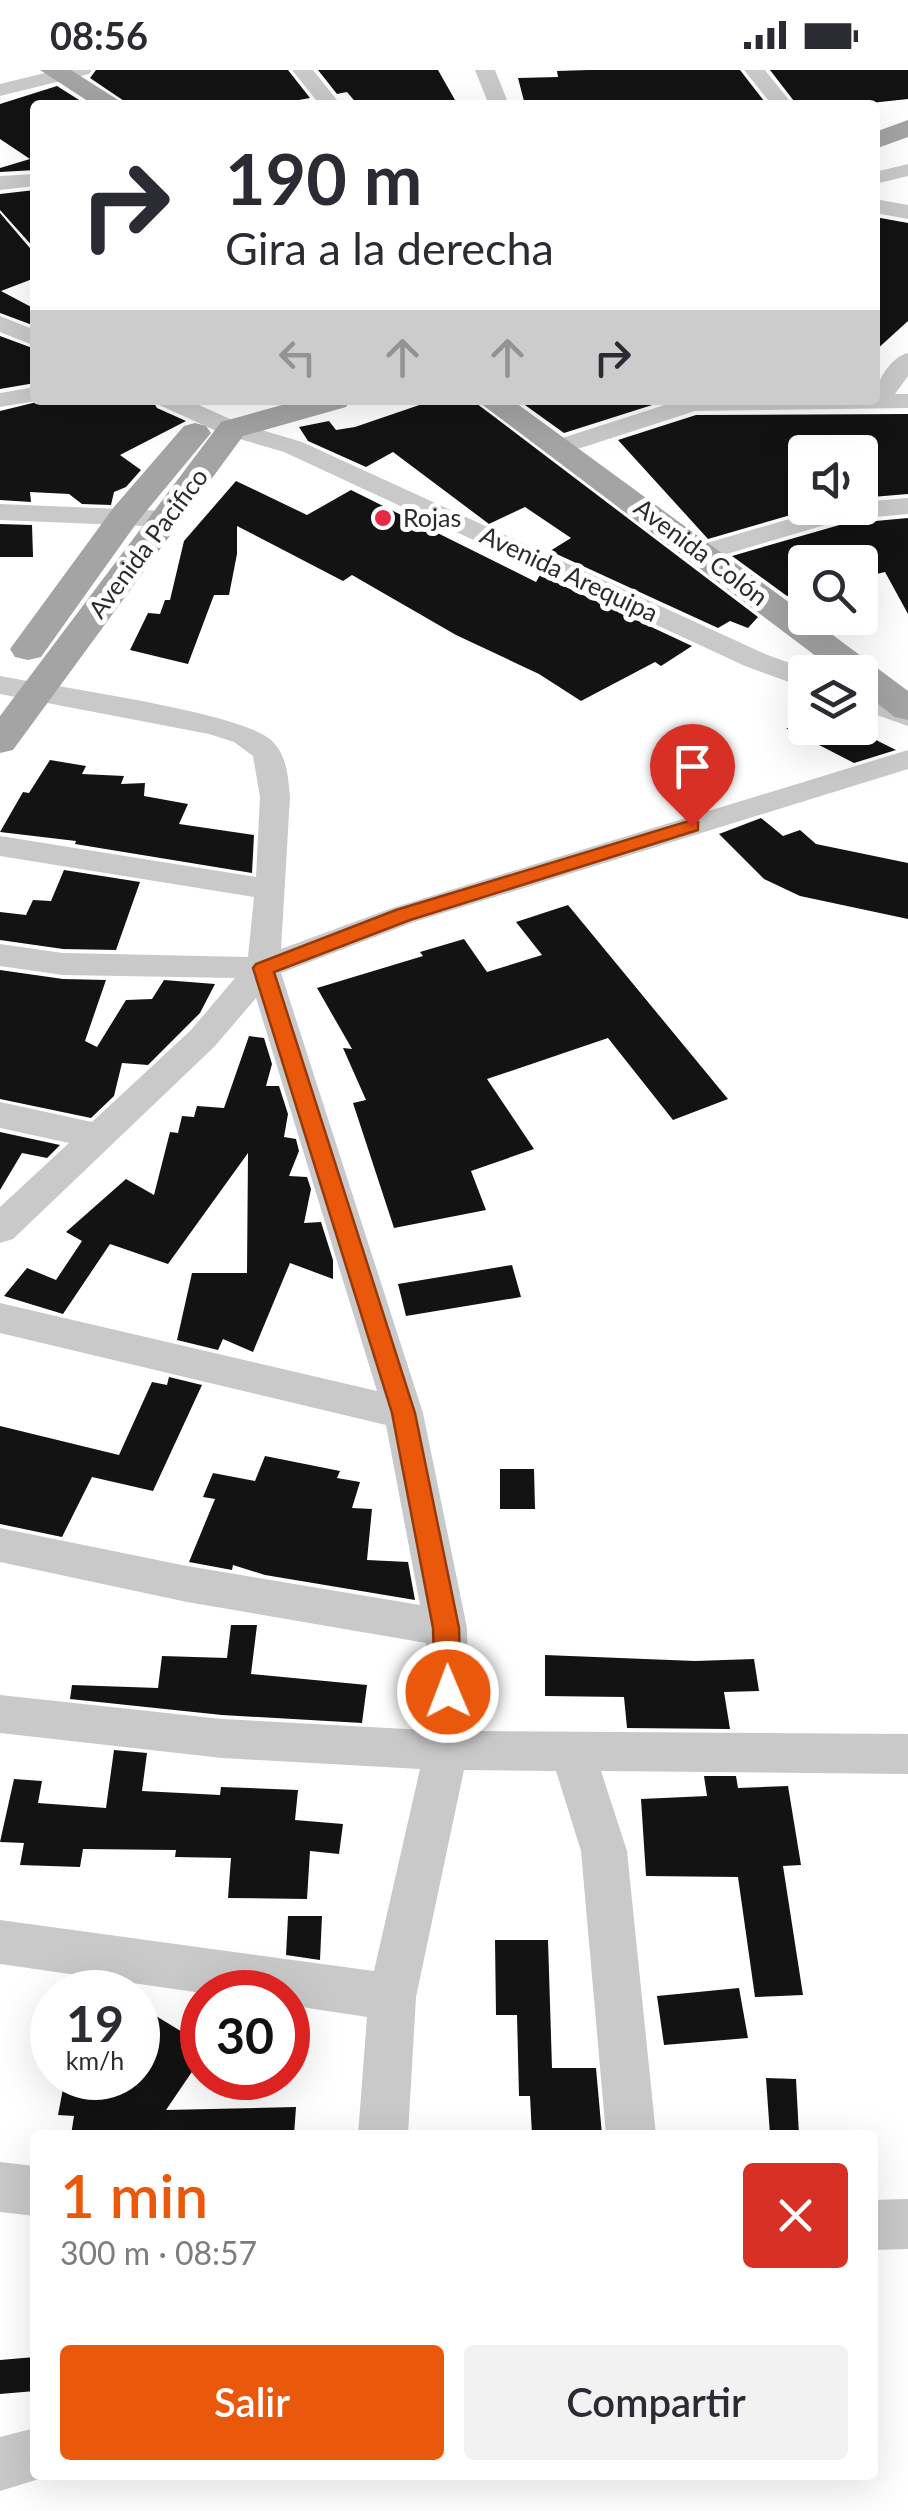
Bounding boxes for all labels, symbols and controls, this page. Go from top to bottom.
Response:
text: 08:56 [50,12,148,58]
text: 190 m [225,136,422,220]
icon: right [60,140,190,270]
text: Gira a la derecha [225,221,554,275]
icon: left [270,330,325,385]
icon: ahead [375,330,430,385]
icon: ahead [480,330,535,385]
icon: right [585,330,640,385]
map controls [788,435,878,745]
button: sound [788,435,878,525]
street label: Avenida Pacifico [81,462,213,623]
street label: Avenida Colón [629,491,774,611]
place label: Rojas [403,502,461,532]
marker: Rojas [372,507,394,529]
street label: Avenida Arequipa [476,519,663,627]
button: search [788,545,878,635]
button: layers [788,655,878,745]
pin [650,724,735,827]
icon: arrive [665,739,720,794]
position arrow [396,1640,500,1744]
speed limit sign: 30 [180,1970,310,2100]
text: 19 [66,1993,124,2053]
text: km/h [66,2045,124,2075]
text: 1 min [60,2159,208,2231]
button: close [743,2163,848,2268]
text: 300 m · 08:57 [60,2233,257,2272]
button: Salir [60,2345,444,2460]
button: Compartir [464,2345,848,2460]

